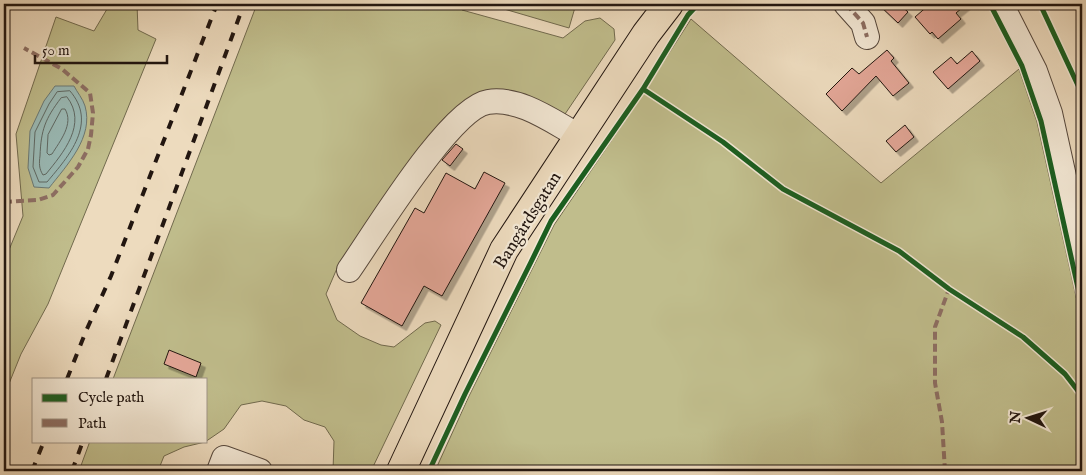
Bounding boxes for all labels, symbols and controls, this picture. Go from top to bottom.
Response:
scale bar [35,32,168,64]
text: 50 m [42,41,70,60]
street label: Bangårdsgatan [489,168,568,274]
legend [32,378,208,442]
text: Cycle path [78,388,144,407]
north arrow [1004,392,1054,442]
text: N [1007,410,1025,425]
text: Path [78,414,106,433]

